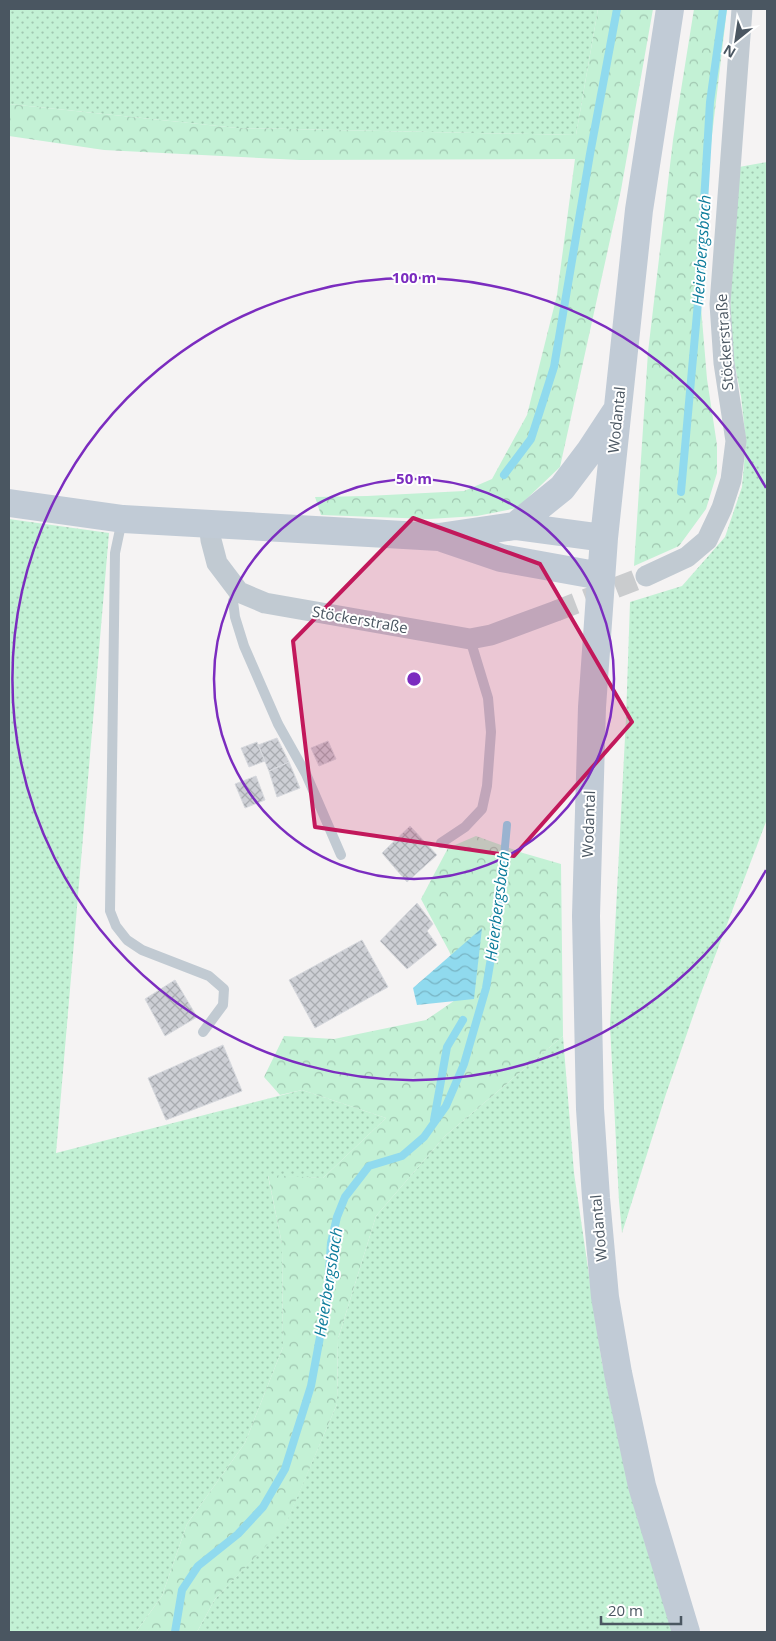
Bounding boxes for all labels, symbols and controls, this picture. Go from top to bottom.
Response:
north arrow [711,15,761,65]
text: N [720,41,739,63]
water label: Heierbergsbach [686,194,716,306]
text: 100 m [392,267,436,287]
street label: Stöckerstraße [711,293,737,391]
street label: Wodantal [603,386,629,454]
text: 50 m [396,468,432,488]
street label: Stöckerstraße [311,601,410,637]
centre of rings [405,670,423,688]
street label: Wodantal [577,790,599,858]
water label: Heierbergsbach [479,850,515,962]
street label: Wodantal [585,1194,611,1262]
water label: Heierbergsbach [308,1226,348,1338]
scale bar [601,1594,681,1626]
text: 20 m [608,1600,643,1620]

